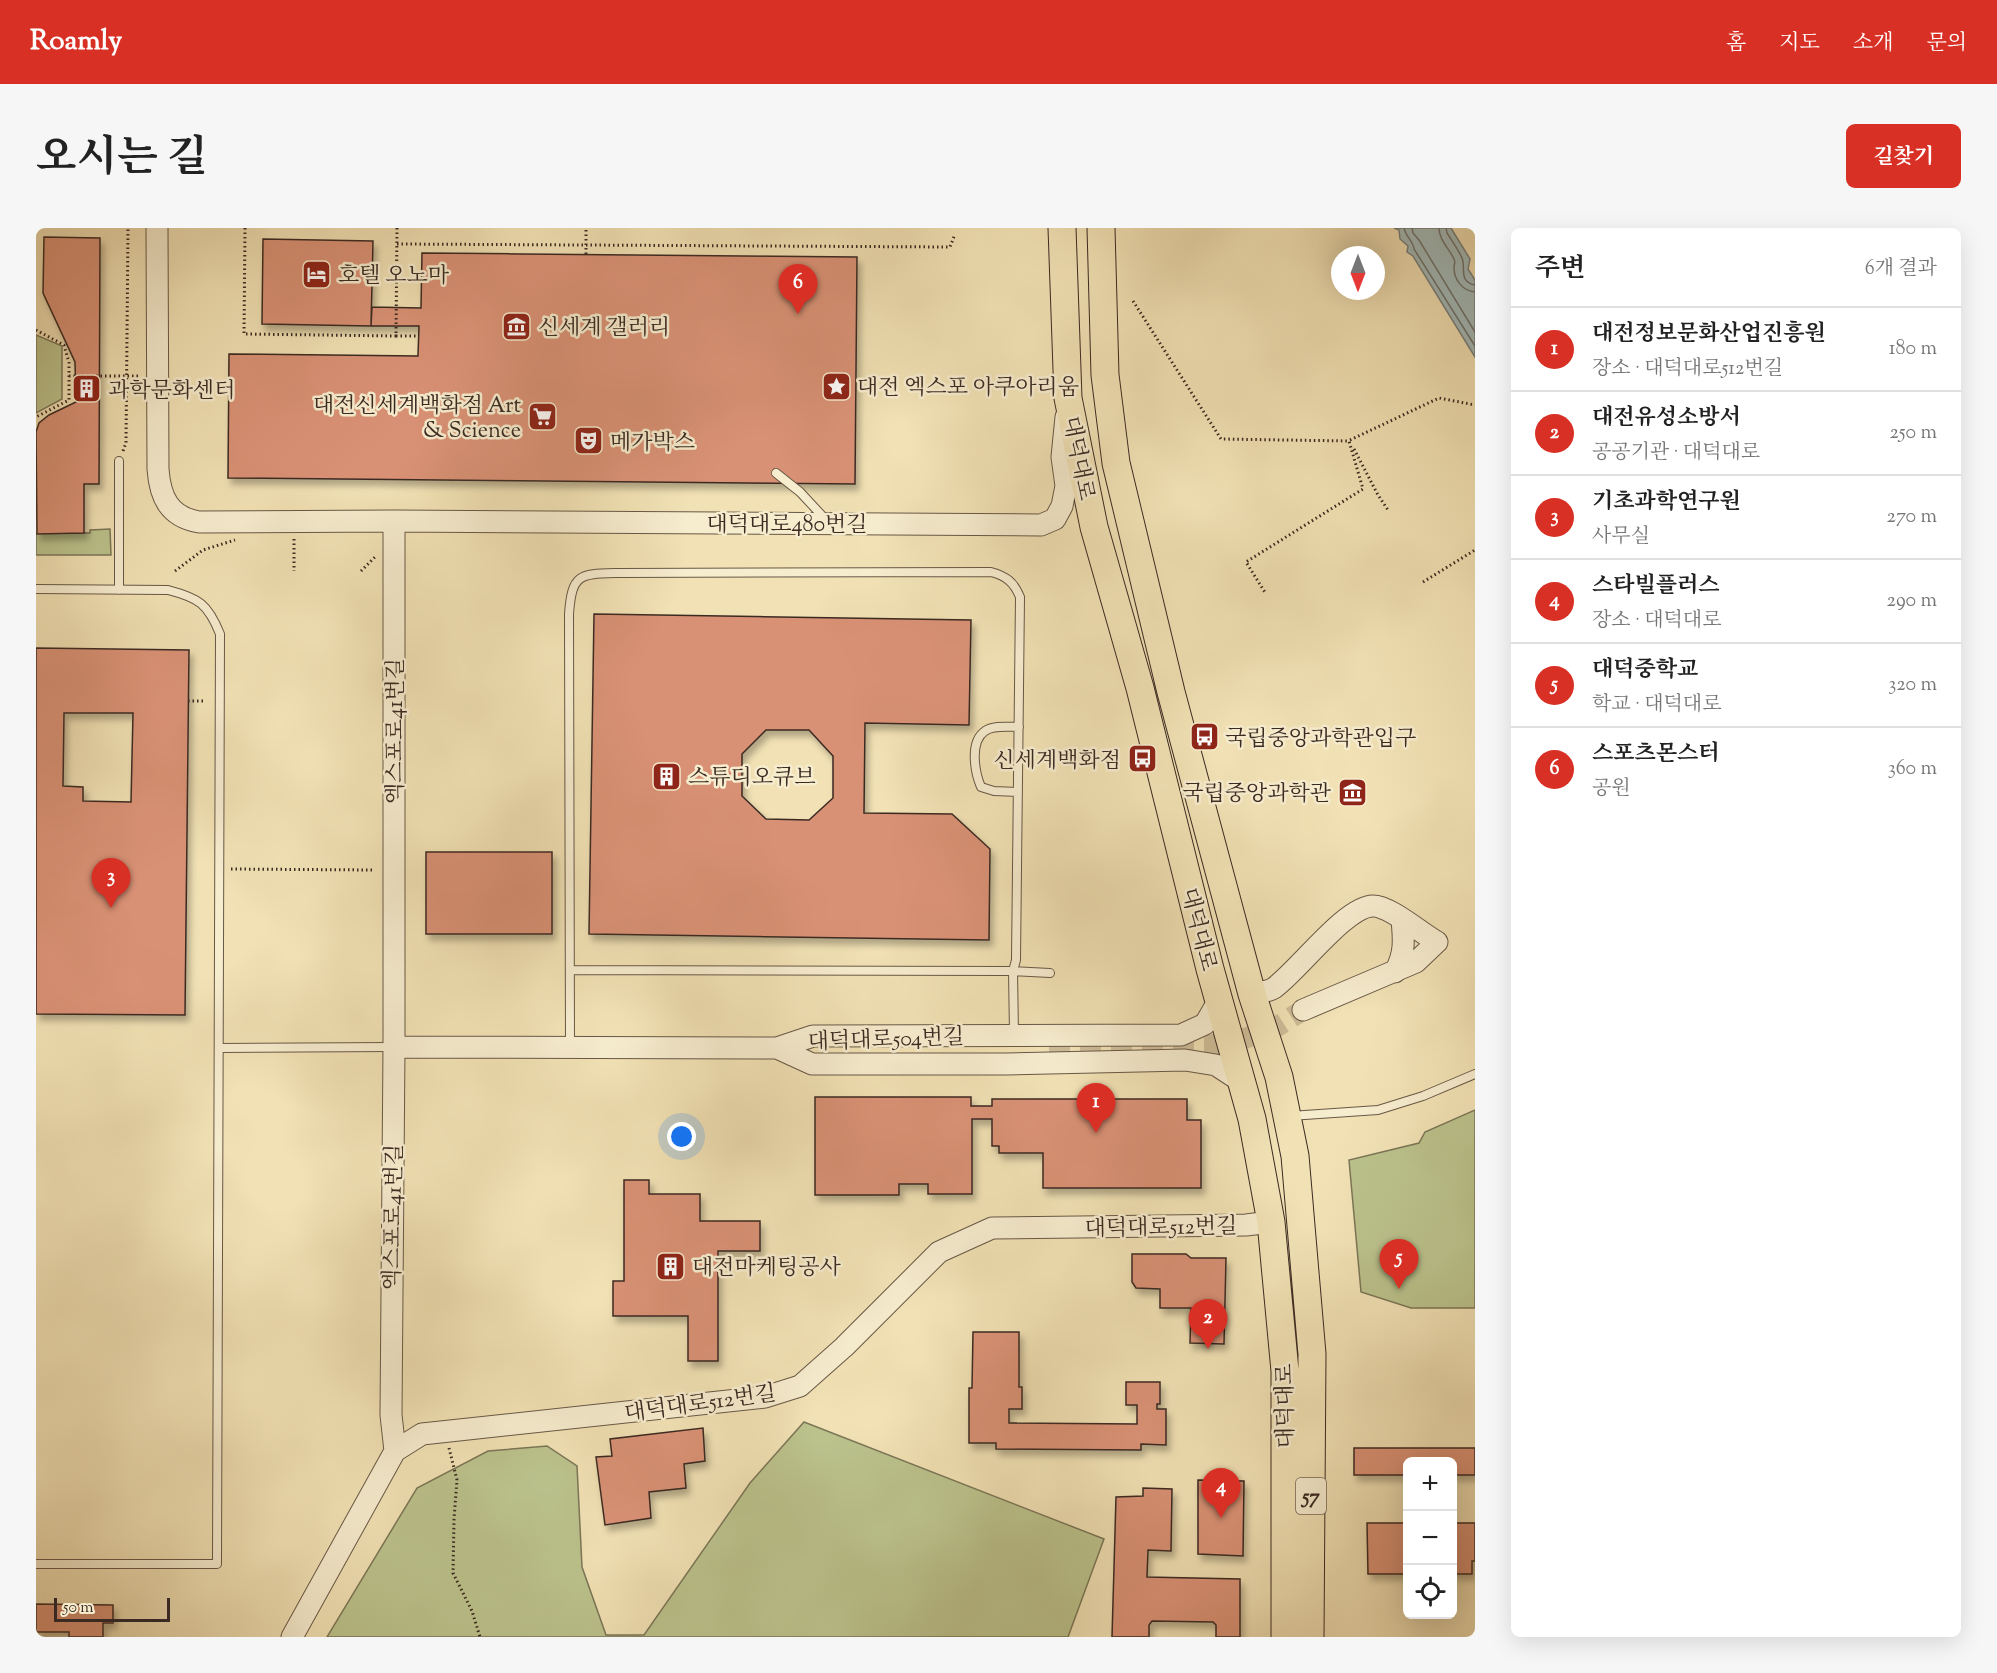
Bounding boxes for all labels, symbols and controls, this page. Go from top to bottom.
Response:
text: Roamly [30,22,122,62]
text: 홈 [1726,29,1746,59]
text: 지도 [1779,29,1820,59]
text: 소개 [1853,29,1893,59]
text: 문의 [1926,29,1967,59]
button: 길찾기 [1846,124,1961,188]
text: 오시는 길 [36,130,207,190]
north arrow [1331,246,1385,300]
text: 주변 [1535,251,1585,288]
text: 6개 결과 [1865,255,1937,284]
hotel icon: 호텔 오노마 [301,258,333,290]
place label: 호텔 오노마 [338,261,450,293]
pin: 6 [778,264,818,314]
museum icon: 신세계 갤러리 [501,310,533,342]
place label: 신세계 갤러리 [538,313,670,345]
text: 대전정보문화산업진흥원 [1592,319,1826,351]
text: 1 [1551,335,1558,364]
text: 180 m [1889,335,1937,364]
text: 장소 · 대덕대로512번길 [1592,355,1783,384]
place icon: 대전 엑스포 아쿠아리움 [820,370,852,402]
building icon: 과학문화센터 [71,373,103,405]
place label: 대전 엑스포 아쿠아리움 [857,373,1079,405]
place label: 과학문화센터 [108,376,236,408]
place label: 대전신세계백화점 Art & Science [313,391,521,448]
supermarket icon: 대전신세계백화점 Art & Science [526,401,558,433]
text: 대전유성소방서 [1592,403,1741,435]
street label: 대덕대로 [1053,414,1101,503]
text: 2 [1550,419,1559,448]
text: 250 m [1889,419,1937,448]
theatre icon: 메가박스 [573,425,605,457]
place label: 메가박스 [610,428,695,460]
text: 공공기관 · 대덕대로 [1592,439,1760,468]
text: 기초과학연구원 [1592,487,1741,519]
text: 3 [1550,503,1559,532]
text: 270 m [1887,503,1937,532]
street label: 대덕대로480번길 [706,510,868,542]
text: 사무실 [1592,523,1650,552]
text: 스타빌플러스 [1592,571,1720,603]
text: 4 [1549,587,1560,616]
text: 290 m [1887,587,1937,616]
text: 장소 · 대덕대로 [1592,607,1721,636]
text: 대덕중학교 [1592,655,1698,687]
street label: 엑스포로41번길 [381,658,413,804]
text: 5 [1551,671,1558,700]
text: 320 m [1888,671,1937,700]
text: 학교 · 대덕대로 [1592,691,1721,720]
bus stop icon: 국립중앙과학관입구 [1188,721,1220,753]
place label: 국립중앙과학관입구 [1225,724,1416,756]
text: 스포츠몬스터 [1592,739,1720,771]
bus stop icon: 신세계백화점 [1126,743,1158,775]
place label: 신세계백화점 [993,746,1121,778]
text: 6 [1550,755,1559,784]
text: 360 m [1888,755,1937,784]
building icon: 스튜디오큐브 [651,760,683,792]
place label: 스튜디오큐브 [688,763,816,795]
text: 공원 [1592,775,1631,804]
museum icon: 국립중앙과학관 [1336,776,1368,808]
place label: 국립중앙과학관 [1182,779,1332,811]
pin: 3 [92,858,130,908]
street label: 대덕대로 [1171,885,1223,975]
street label: 대덕대로504번길 [807,1022,965,1060]
pin: 1 [1076,1084,1116,1133]
your location [667,1122,696,1151]
street label: 엑스포로41번길 [378,1144,412,1290]
street label: 대덕대로512번길 [1084,1212,1238,1246]
pin: 5 [1380,1240,1418,1289]
building icon: 대전마케팅공사 [655,1250,687,1282]
place label: 대전마케팅공사 [692,1253,842,1285]
pin: 2 [1188,1300,1228,1349]
street label: 대덕대로 [1270,1363,1304,1449]
street label: 대덕대로512번길 [623,1378,778,1431]
map controls [1403,1457,1457,1619]
button: + [1403,1457,1457,1511]
pin: 4 [1202,1468,1240,1518]
road number: 57 [1296,1478,1326,1514]
button: − [1403,1511,1457,1565]
button: locate [1403,1565,1457,1619]
scale bar [54,1595,170,1622]
text: 50 m [63,1597,94,1620]

